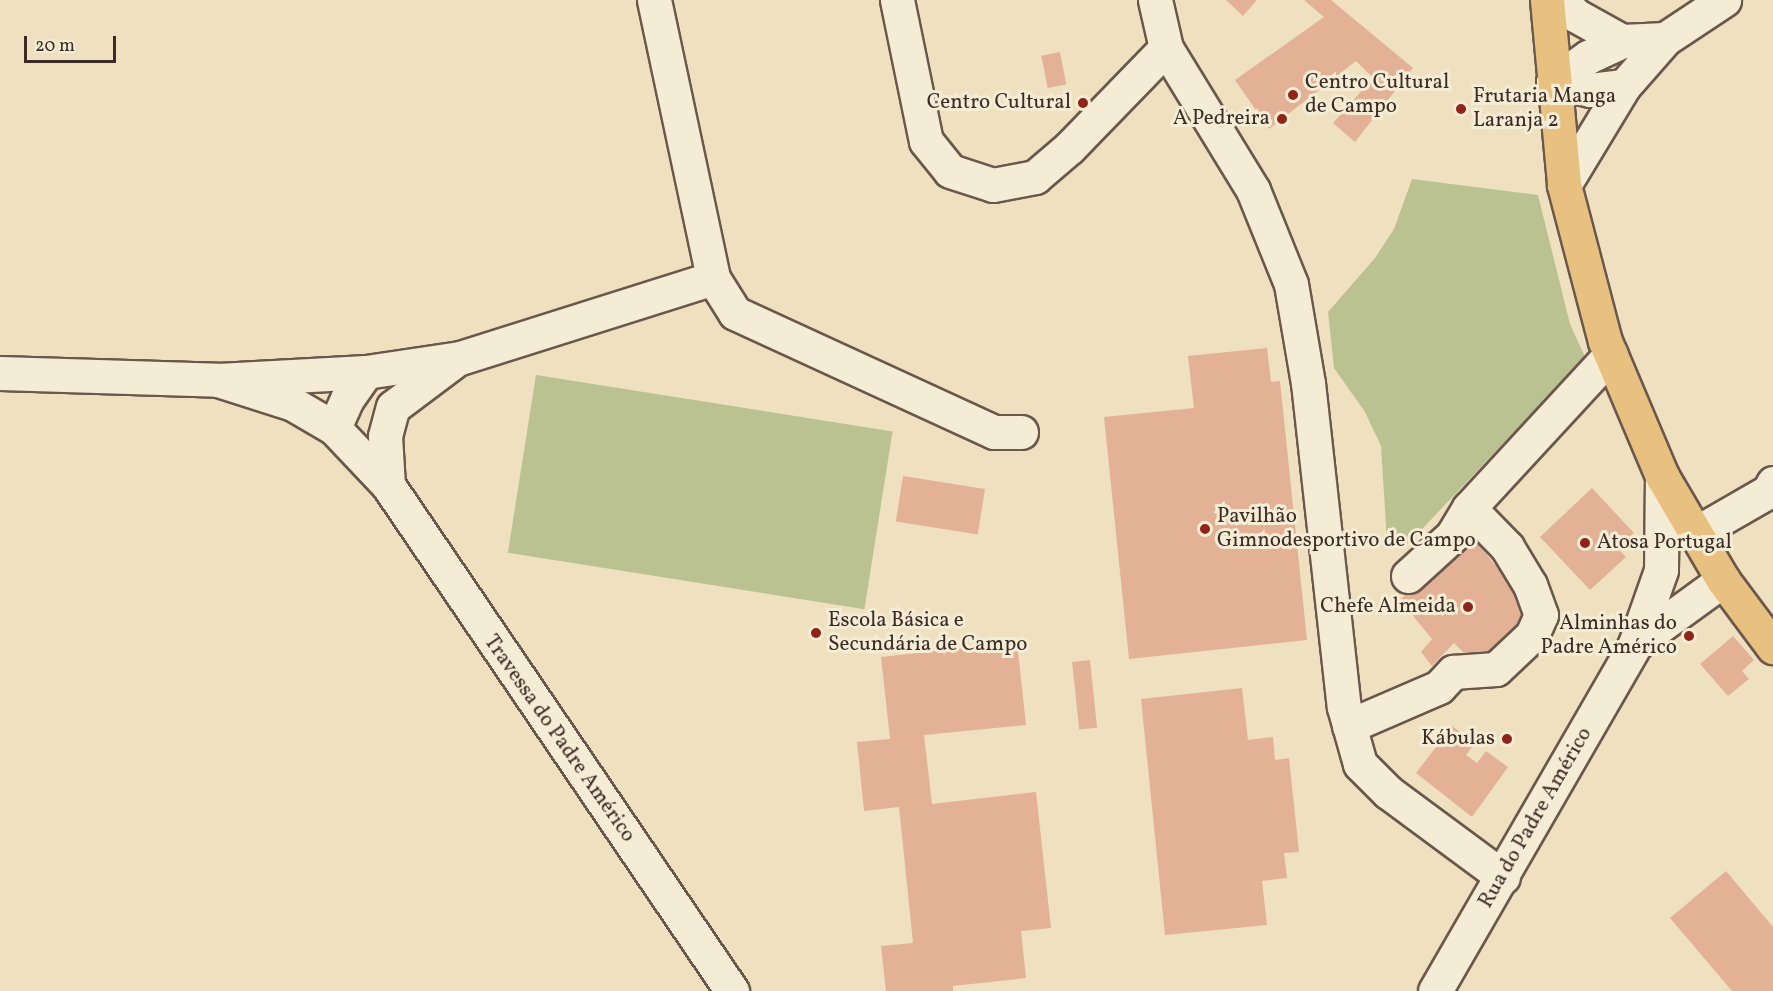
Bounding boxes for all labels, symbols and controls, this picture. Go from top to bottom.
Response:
scale bar [27,24,118,62]
text: 20 m [35,34,75,59]
place label: Centro Cultural de Campo [1305,70,1449,120]
place label: Frutaria Manga Laranja 2 [1473,84,1616,134]
marker: Centro Cultural de Campo [1286,88,1300,102]
place label: Centro Cultural [927,90,1071,116]
marker: Centro Cultural [1076,96,1090,110]
marker: Frutaria Manga Laranja 2 [1454,102,1468,116]
place label: A Pedreira [1173,106,1270,132]
marker: A Pedreira [1275,112,1289,126]
place label: Pavilhão Gimnodesportivo de Campo [1217,504,1476,554]
marker: Pavilhão Gimnodesportivo de Campo [1198,522,1212,536]
place label: Atosa Portugal [1597,530,1732,556]
marker: Atosa Portugal [1578,536,1592,550]
place label: Chefe Almeida [1320,594,1456,620]
marker: Chefe Almeida [1461,600,1475,614]
place label: Escola Básica e Secundária de Campo [828,608,1027,658]
place label: Alminhas do Padre Américo [1541,611,1677,661]
marker: Escola Básica e Secundária de Campo [809,626,823,640]
marker: Alminhas do Padre Américo [1682,629,1696,643]
street label: Travessa do Padre Américo [478,631,640,847]
street label: Rua do Padre Américo [1474,723,1598,913]
place label: Kábulas [1421,726,1495,752]
marker: Kábulas [1500,732,1514,746]

